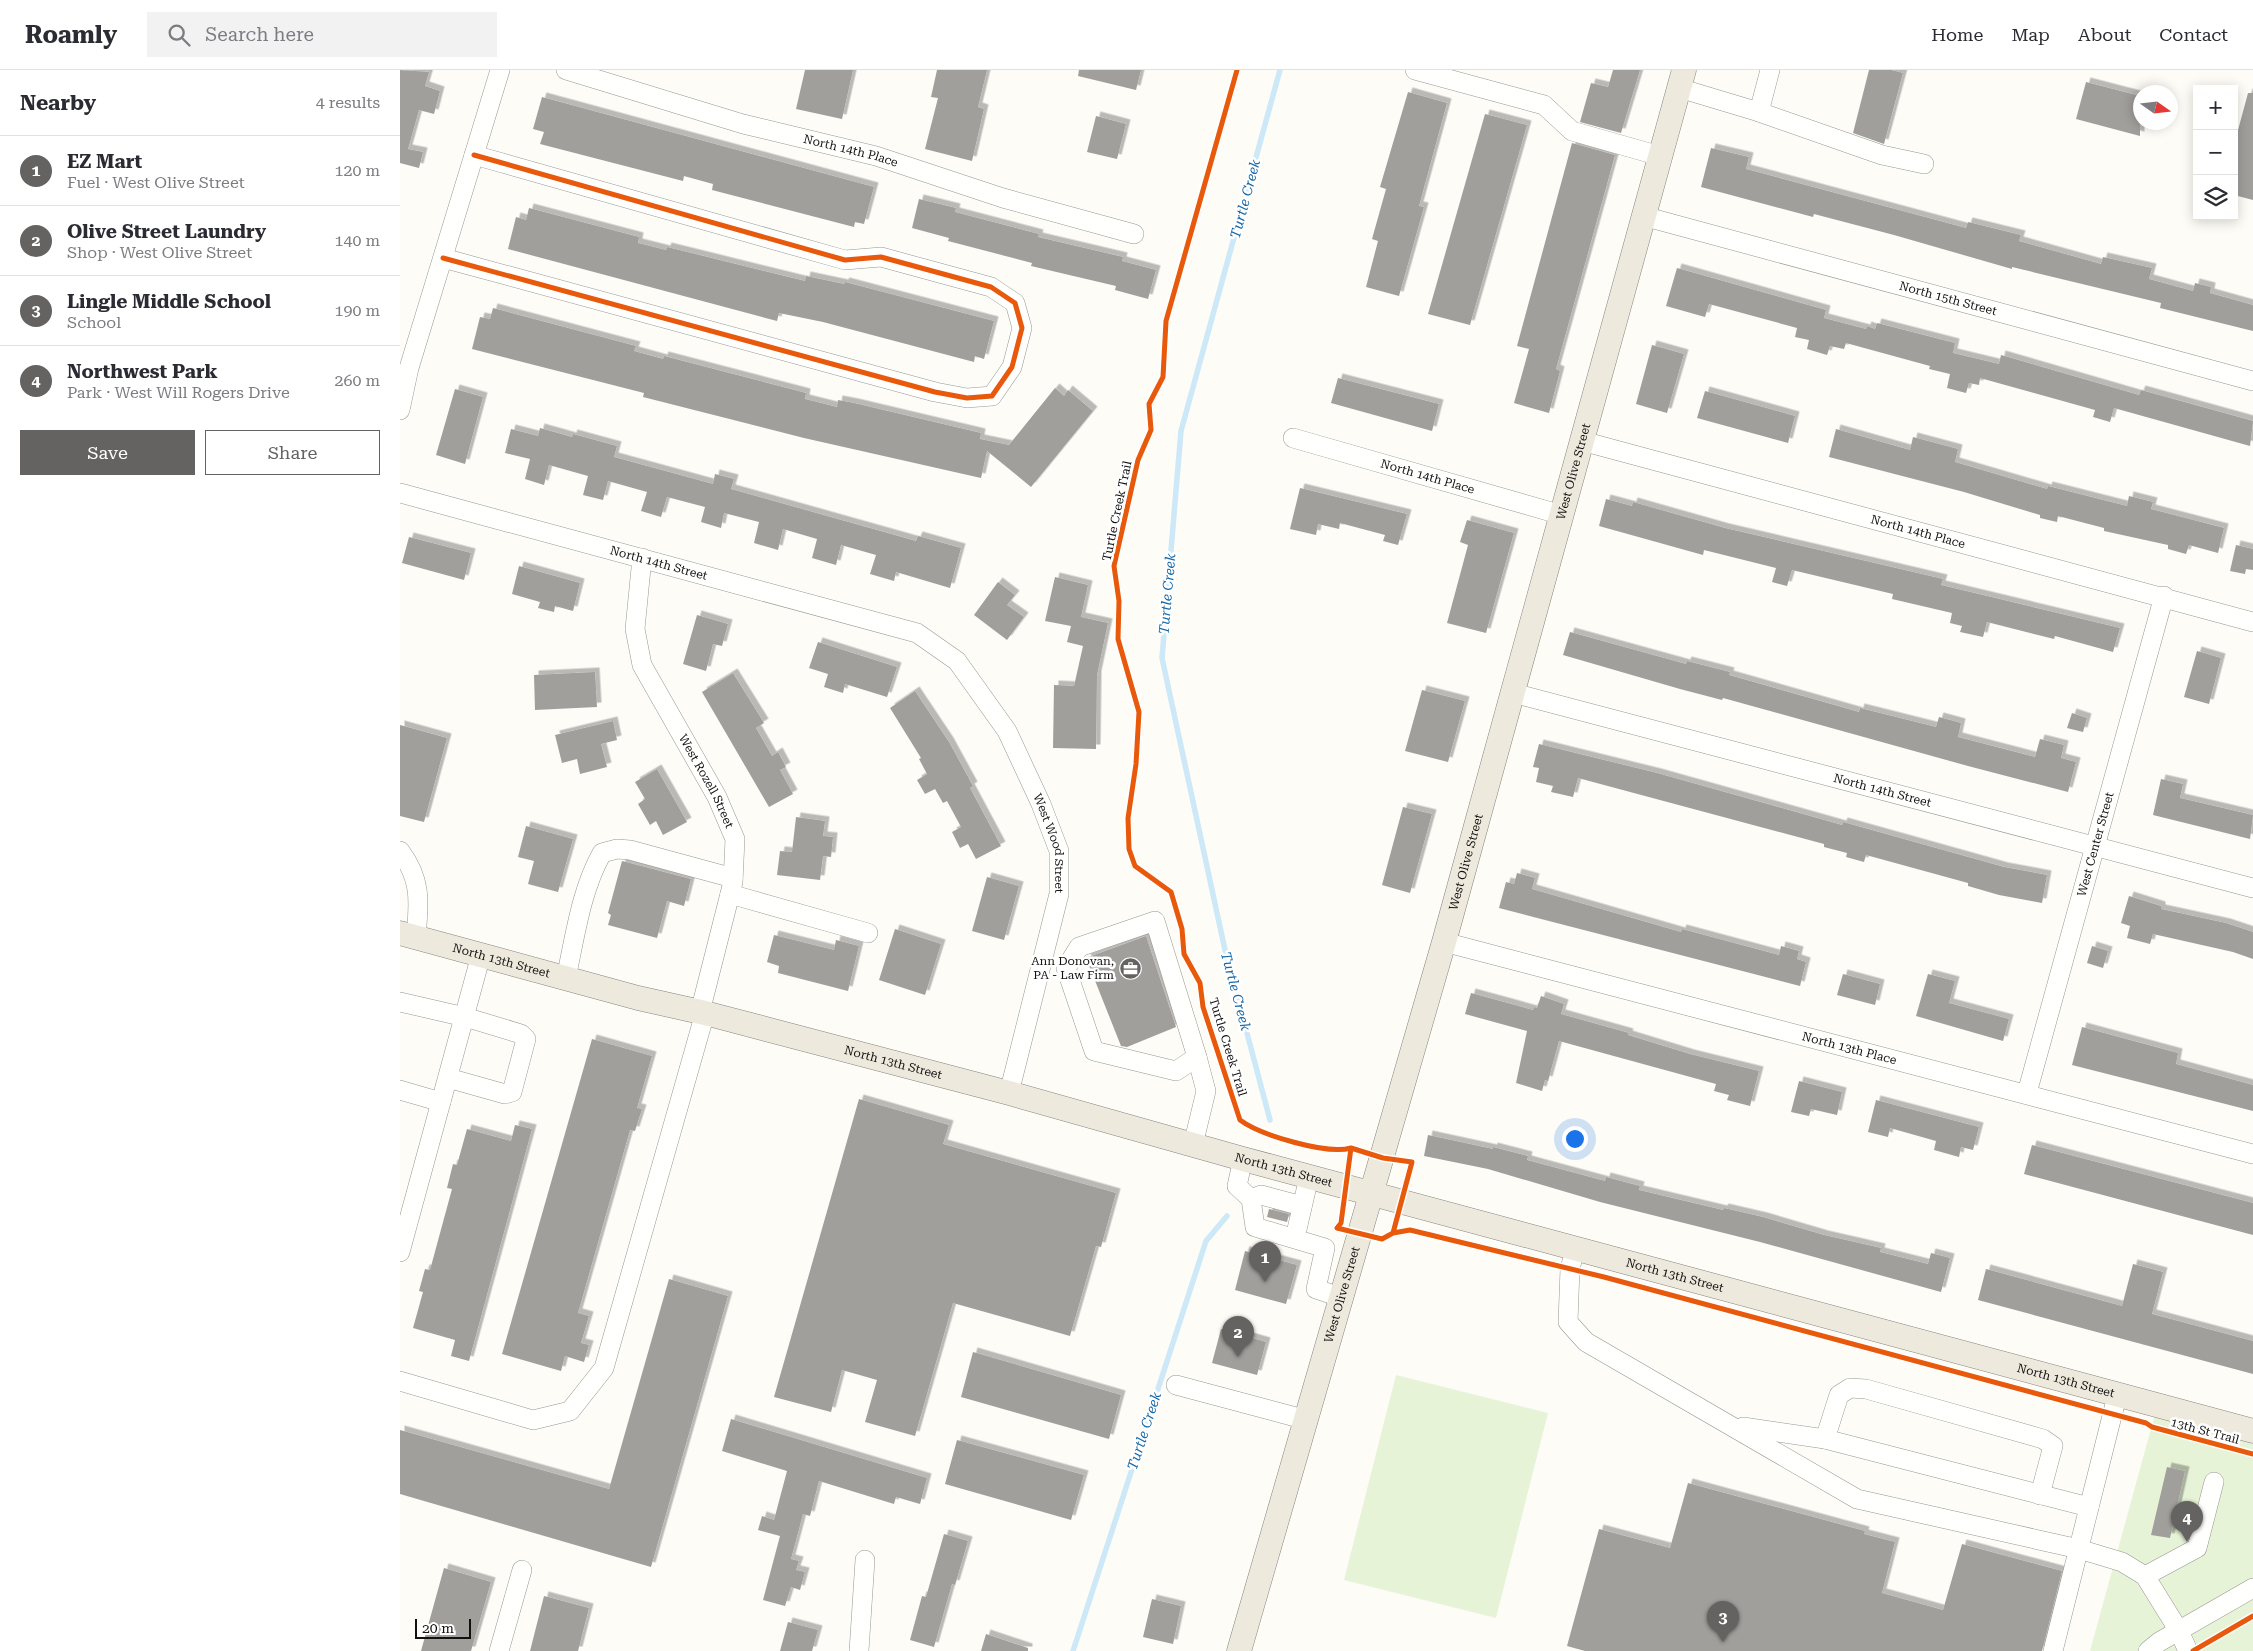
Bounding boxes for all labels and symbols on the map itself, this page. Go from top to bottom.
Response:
north arrow [2133,85,2178,130]
street label: North 14th Place [802,132,900,170]
water label: Turtle Creek [1227,157,1263,240]
street label: North 15th Street [1898,279,1999,319]
street label: West Olive Street [1554,421,1594,521]
street label: North 14th Place [1379,456,1477,497]
street label: Turtle Creek Trail [1100,459,1135,563]
street label: North 14th Place [1869,512,1967,551]
street label: North 14th Street [608,543,710,583]
water label: Turtle Creek [1155,552,1179,635]
street label: West Rozell Street [676,732,737,831]
street label: North 14th Street [1832,771,1933,810]
street label: West Center Street [2074,790,2117,898]
street label: West Wood Street [1030,791,1066,894]
street label: West Olive Street [1446,812,1486,912]
street label: North 13th Street [451,941,552,981]
water label: Turtle Creek [1218,950,1254,1033]
place label: Ann Donovan, PA - Law Firm [1031,954,1114,982]
office icon: Ann Donovan, PA - Law Firm [1118,956,1142,980]
street label: Turtle Creek Trail [1206,996,1250,1098]
street label: North 13th Place [1801,1029,1898,1067]
street label: North 13th Street [843,1043,944,1082]
your location [1562,1126,1588,1152]
street label: North 13th Street [1233,1150,1335,1190]
pin: 1 [1249,1241,1281,1282]
street label: West Olive Street [1322,1244,1363,1344]
street label: North 13th Street [1624,1255,1726,1295]
pin: 2 [1222,1316,1254,1357]
street label: North 13th Street [2015,1361,2117,1401]
water label: Turtle Creek [1124,1390,1164,1472]
street label: 13th St Trail [2169,1415,2241,1447]
pin: 4 [2171,1501,2203,1542]
pin: 3 [1707,1601,1739,1642]
scale bar [415,1616,471,1639]

